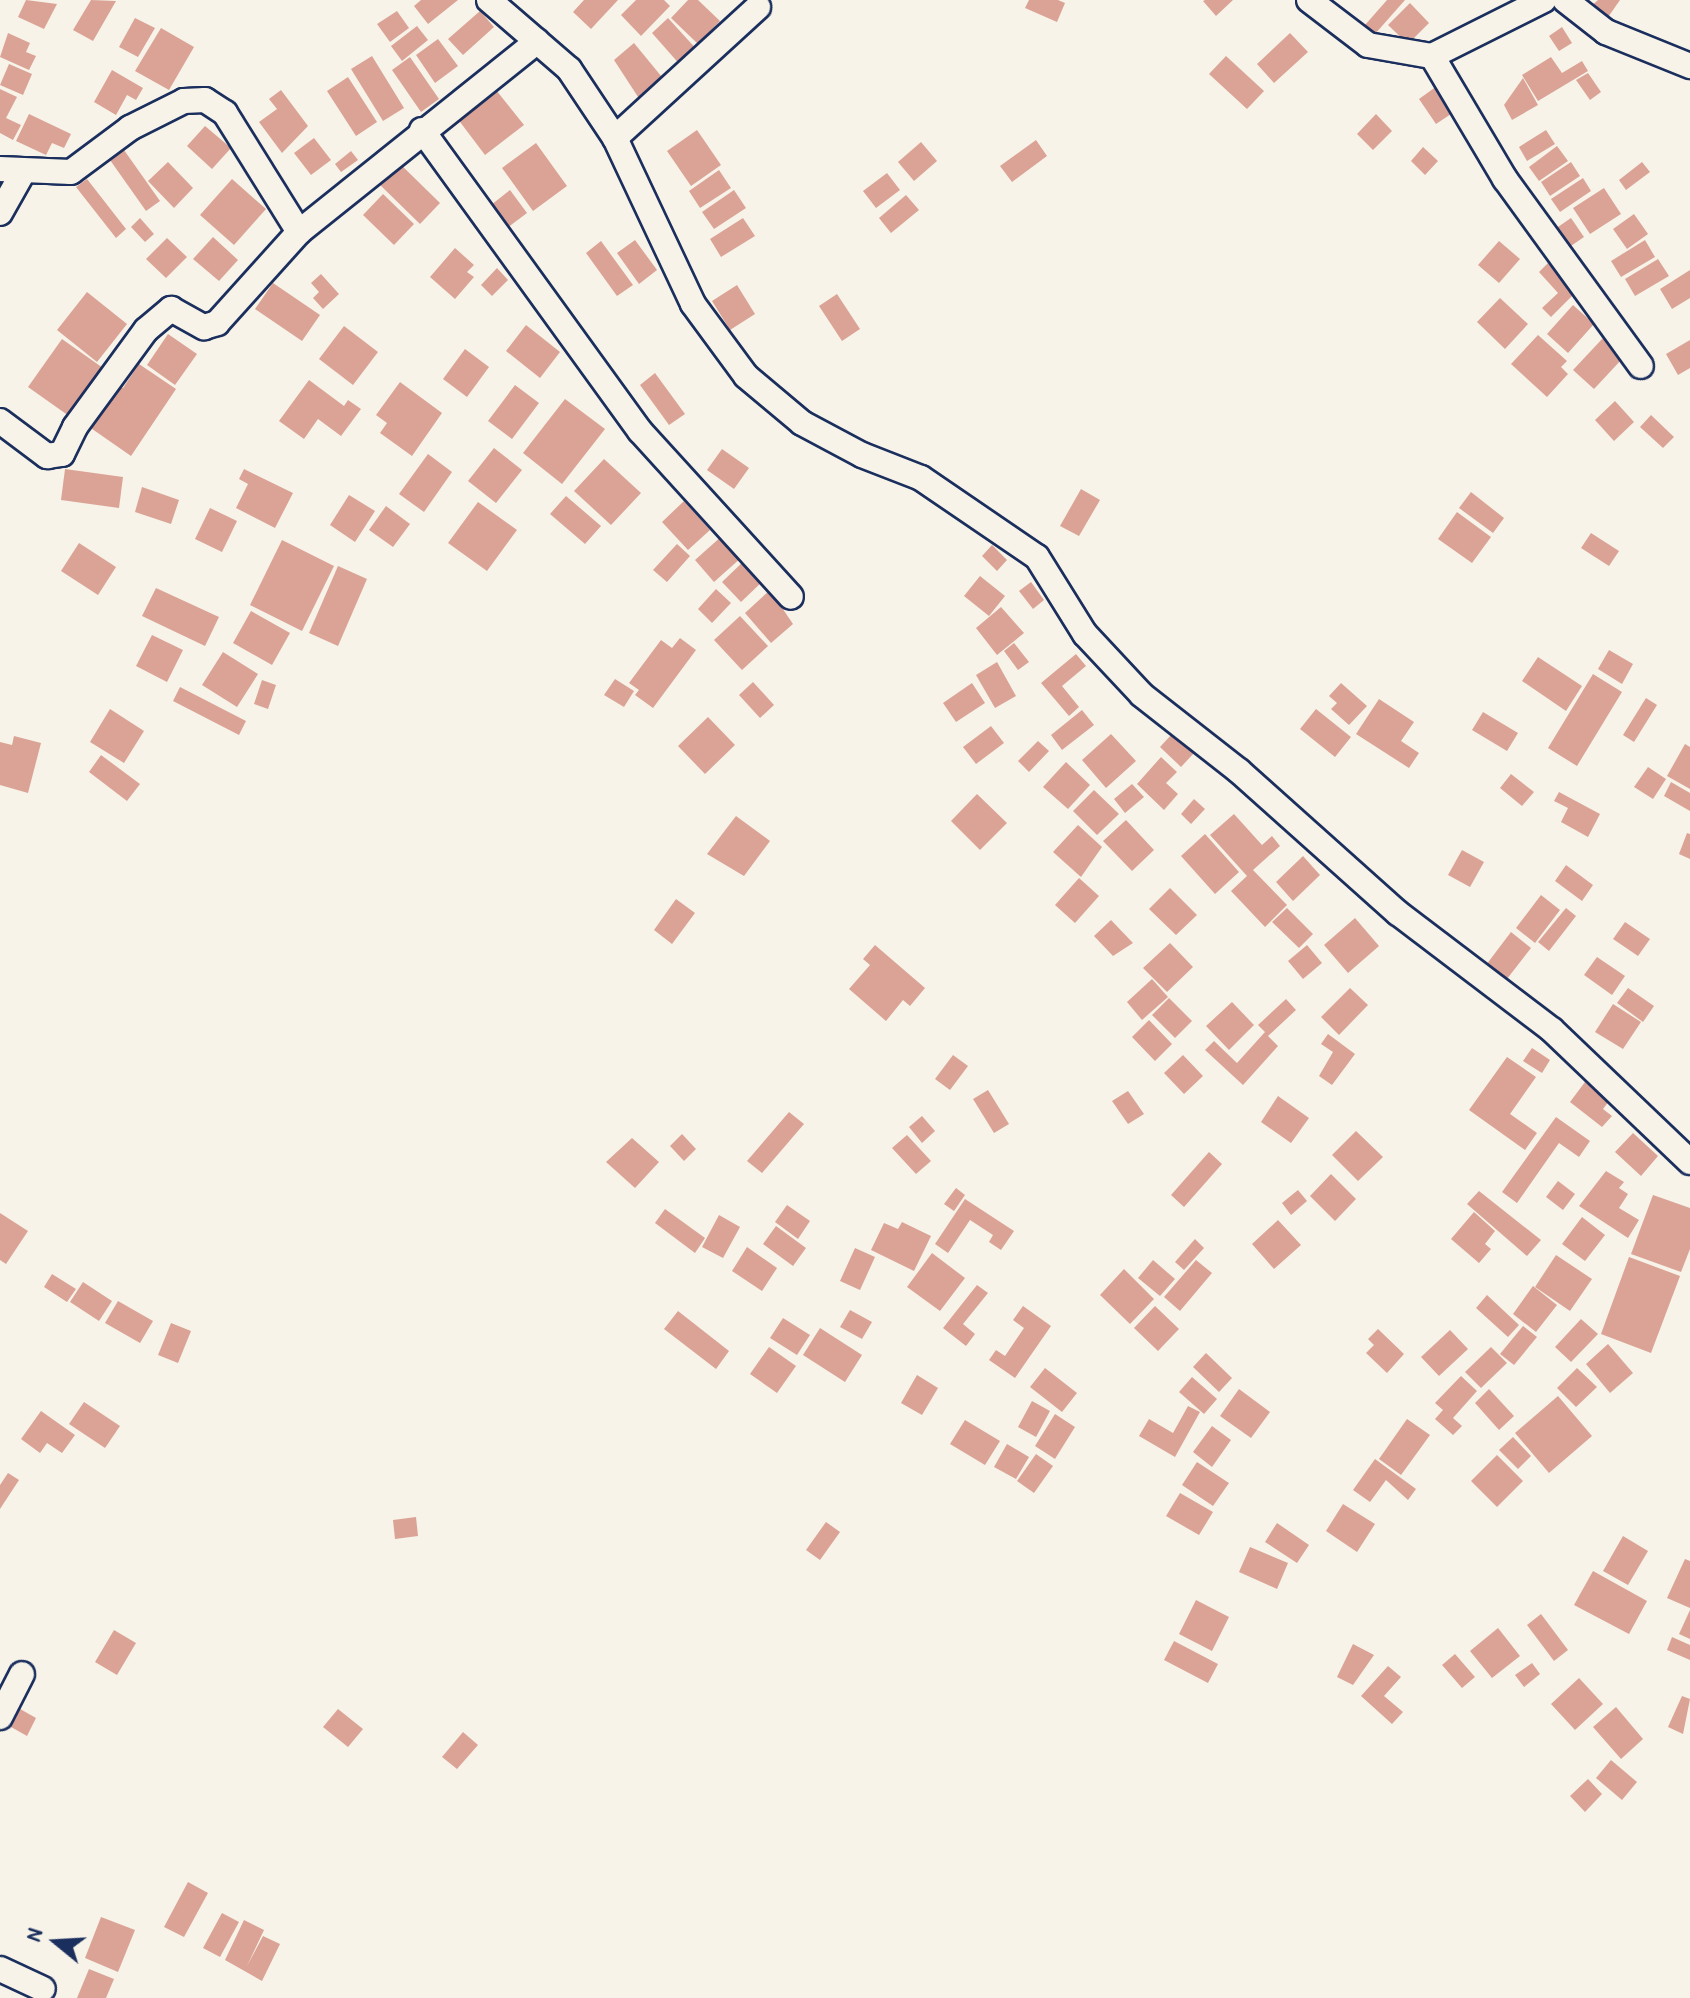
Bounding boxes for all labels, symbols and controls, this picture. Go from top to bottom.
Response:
north arrow [16,1902,96,1982]
text: N [17,1924,49,1945]

